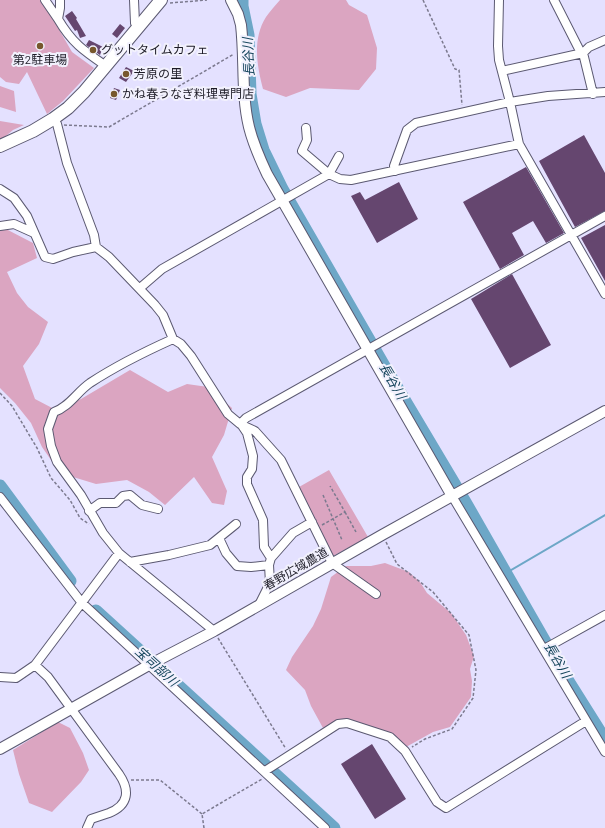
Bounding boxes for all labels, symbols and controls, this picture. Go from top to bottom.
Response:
water label: 長谷川 [239,35,257,77]
marker: 第2駐車場 [35,41,45,51]
place label: グットタイムカフェ [101,42,209,56]
marker: グットタイムカフェ [88,45,98,55]
place label: 第2駐車場 [13,52,67,66]
place label: 芳原の里 [134,66,182,80]
marker: 芳原の里 [121,69,131,79]
place label: かね春うなぎ料理専門店 [122,86,254,100]
marker: かね春うなぎ料理専門店 [109,89,119,99]
water label: 長谷川 [376,360,411,404]
street label: 春野広域農道 [261,544,330,592]
water label: 長谷川 [541,639,576,683]
water label: 宝司部川 [132,643,183,691]

